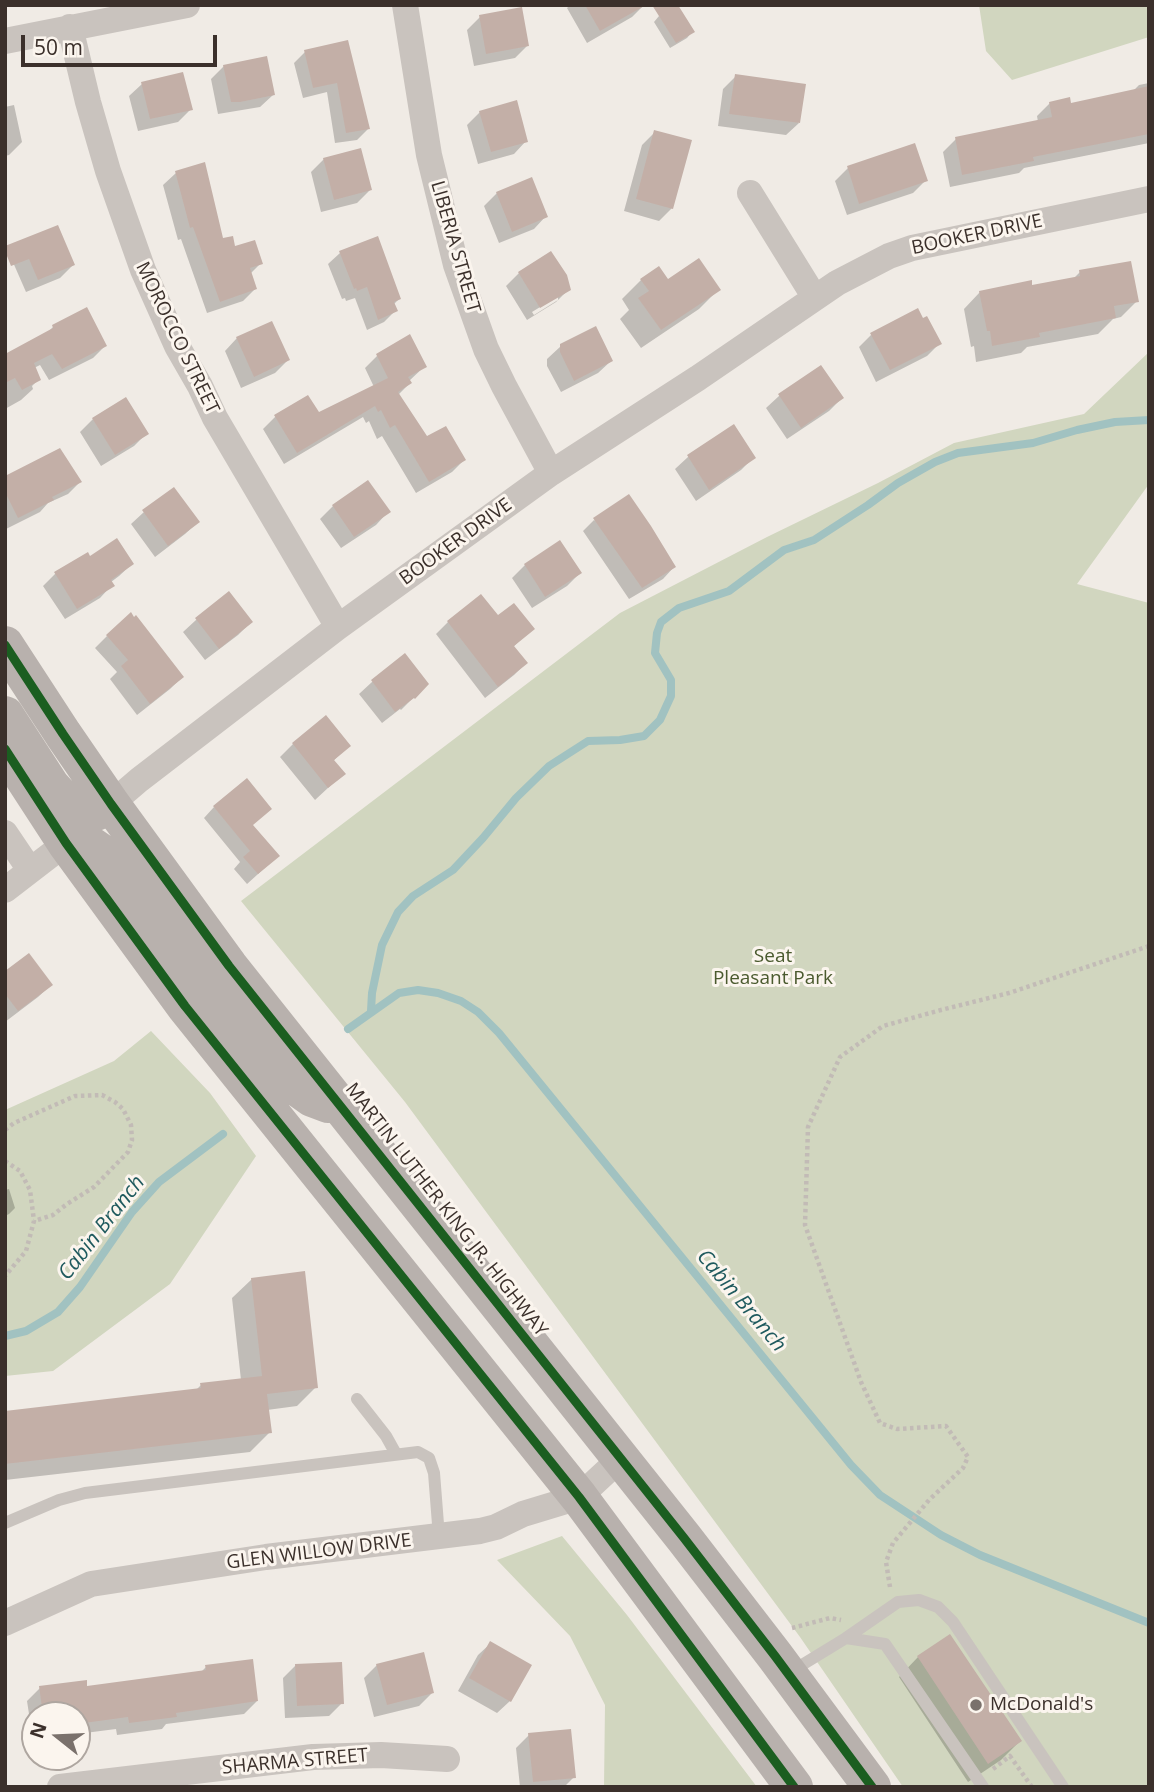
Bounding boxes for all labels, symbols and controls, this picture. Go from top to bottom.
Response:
scale bar [24,21,220,65]
text: 50 m [34,33,83,61]
street label: LIBERIA STREET [425,178,485,316]
street label: BOOKER DRIVE [909,210,1045,260]
street label: MOROCCO STREET [130,258,224,418]
street label: BOOKER DRIVE [395,494,517,590]
park label: Seat Pleasant Park [713,946,833,990]
street label: MARTIN LUTHER KING JR. HIGHWAY [340,1079,552,1341]
water label: Cabin Branch [53,1171,151,1285]
water label: Cabin Branch [691,1245,791,1357]
street label: GLEN WILLOW DRIVE [225,1529,413,1575]
place label: McDonald's [990,1694,1093,1716]
marker: McDonald's [968,1697,984,1713]
north arrow [21,1701,91,1771]
text: N [23,1719,53,1742]
street label: SHARMA STREET [221,1744,369,1780]

